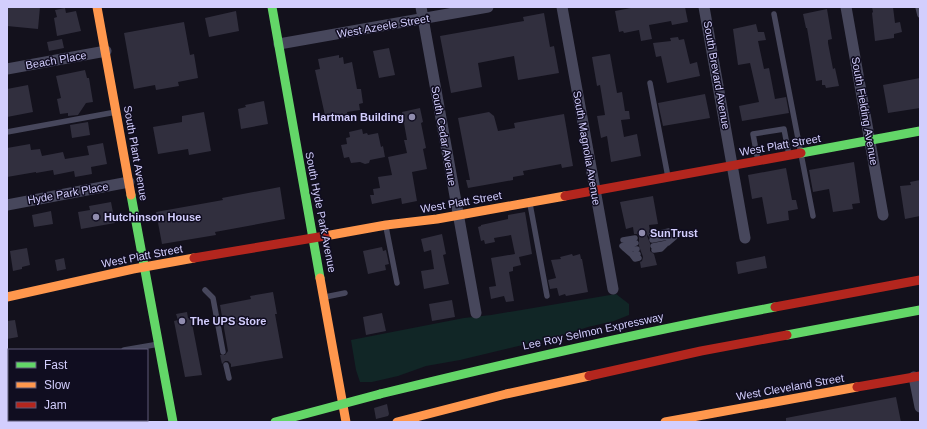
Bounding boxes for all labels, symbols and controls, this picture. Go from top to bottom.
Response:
street label: West Azeele Street [336,12,430,40]
street label: South Brevard Avenue [702,20,732,130]
street label: Beach Place [25,49,87,71]
street label: South Fielding Avenue [850,56,880,166]
street label: South Cedar Avenue [429,85,459,187]
street label: South Magnolia Avenue [571,90,603,206]
street label: South Plant Avenue [122,104,150,202]
place label: Hartman Building [312,111,404,123]
marker: Hartman Building [407,112,417,122]
street label: West Platt Street [738,132,822,158]
street label: South Hyde Park Avenue [303,151,339,273]
street label: Hyde Park Place [27,180,109,206]
street label: West Platt Street [419,189,503,215]
place label: Hutchinson House [104,211,201,223]
marker: Hutchinson House [91,212,101,222]
place label: SunTrust [650,227,698,239]
marker: SunTrust [637,228,647,238]
street label: West Platt Street [100,242,184,270]
street label: Lee Roy Selmon Expressway [521,310,665,352]
place label: The UPS Store [190,315,266,327]
marker: The UPS Store [177,316,187,326]
legend [8,349,148,421]
text: Fast [44,358,68,372]
street label: West Cleveland Street [735,372,845,402]
text: Slow [44,378,70,392]
text: Jam [44,398,67,412]

